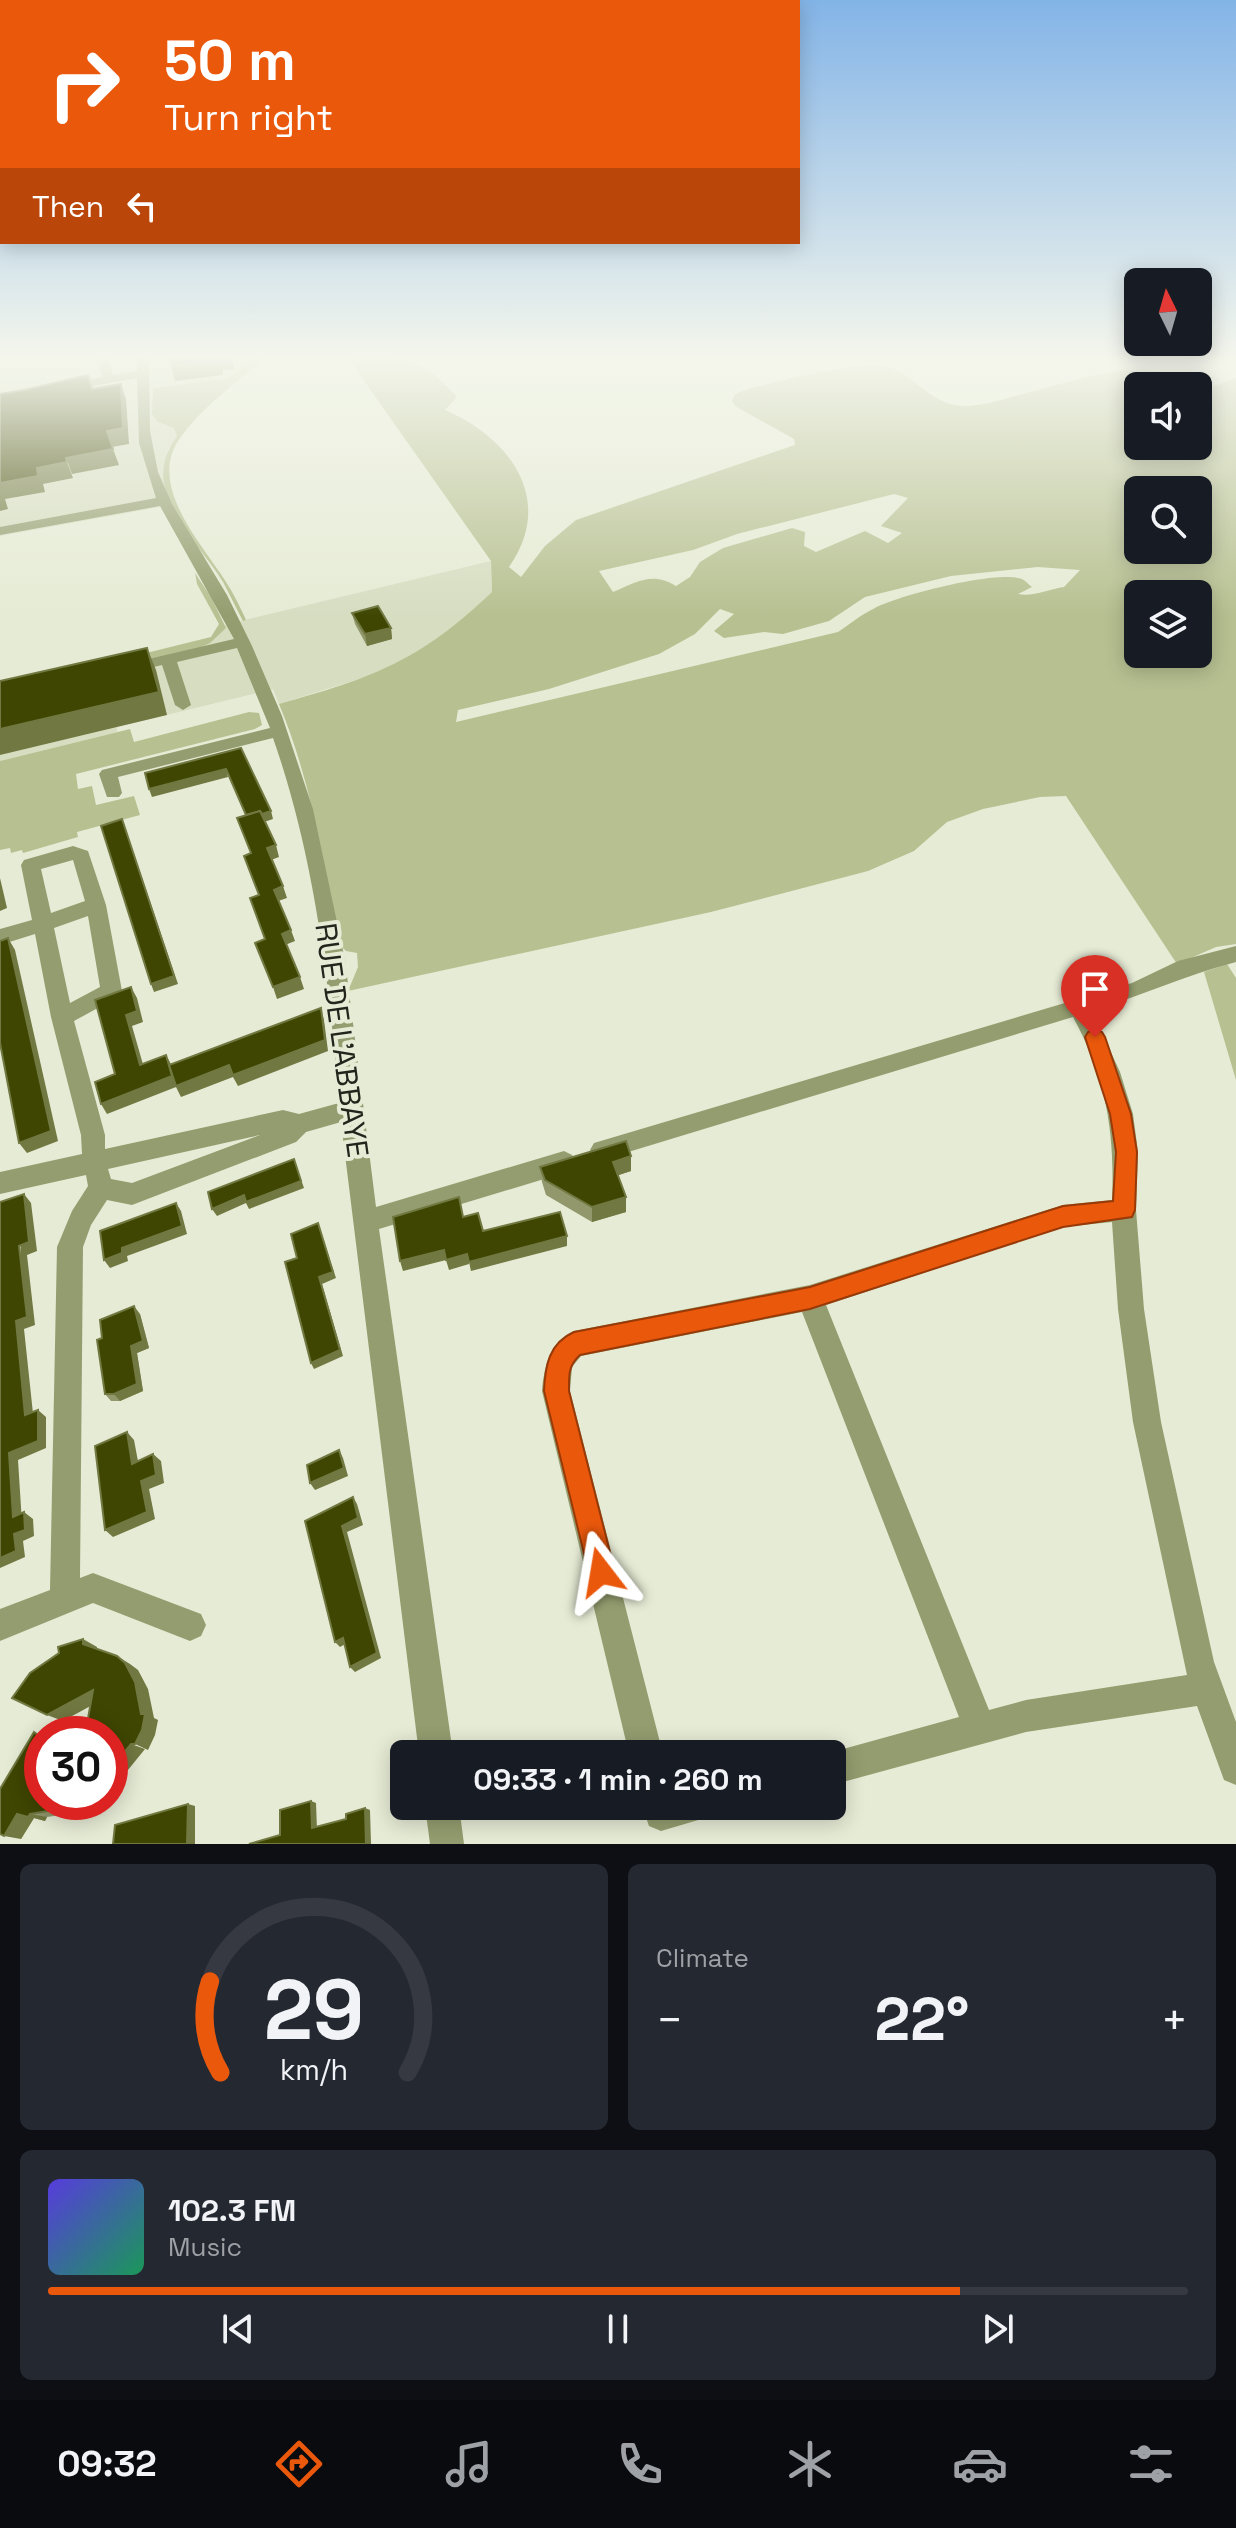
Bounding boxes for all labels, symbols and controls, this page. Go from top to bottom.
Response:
text: 50 m [164,25,296,96]
icon: right [32,32,136,136]
text: Turn right [164,95,333,141]
icon: left [120,184,164,228]
text: Then [32,187,104,226]
north arrow [1124,268,1212,356]
map controls [1124,268,1212,668]
button: sound [1124,372,1212,460]
button: search [1124,476,1212,564]
button: layers [1124,580,1212,668]
street label: RUE DE L'ABBAYE [306,920,378,1160]
pin [1061,955,1129,1037]
icon: arrive [1073,967,1117,1011]
position arrow [559,1530,643,1614]
speed limit sign: 30 [24,1716,128,1820]
text: 09:33 · 1 min · 260 m [473,1760,763,1799]
text: Climate [656,1941,749,1975]
text: 29 [264,1957,364,2063]
text: 22° [875,1981,969,2058]
text: − [656,1992,683,2048]
text: + [1161,1992,1188,2048]
text: km/h [280,2052,348,2088]
text: 102.3 FM [168,2191,296,2230]
text: Music [168,2230,242,2264]
icon: previous [216,2307,260,2351]
icon: pause [596,2307,640,2351]
icon: next [976,2307,1020,2351]
icon: directions [271,2436,327,2492]
icon: music [441,2436,497,2492]
icon: phone [612,2436,668,2492]
icon: climate [782,2436,838,2492]
icon: car [952,2436,1008,2492]
icon: filters [1123,2436,1179,2492]
text: 09:32 [57,2441,157,2487]

